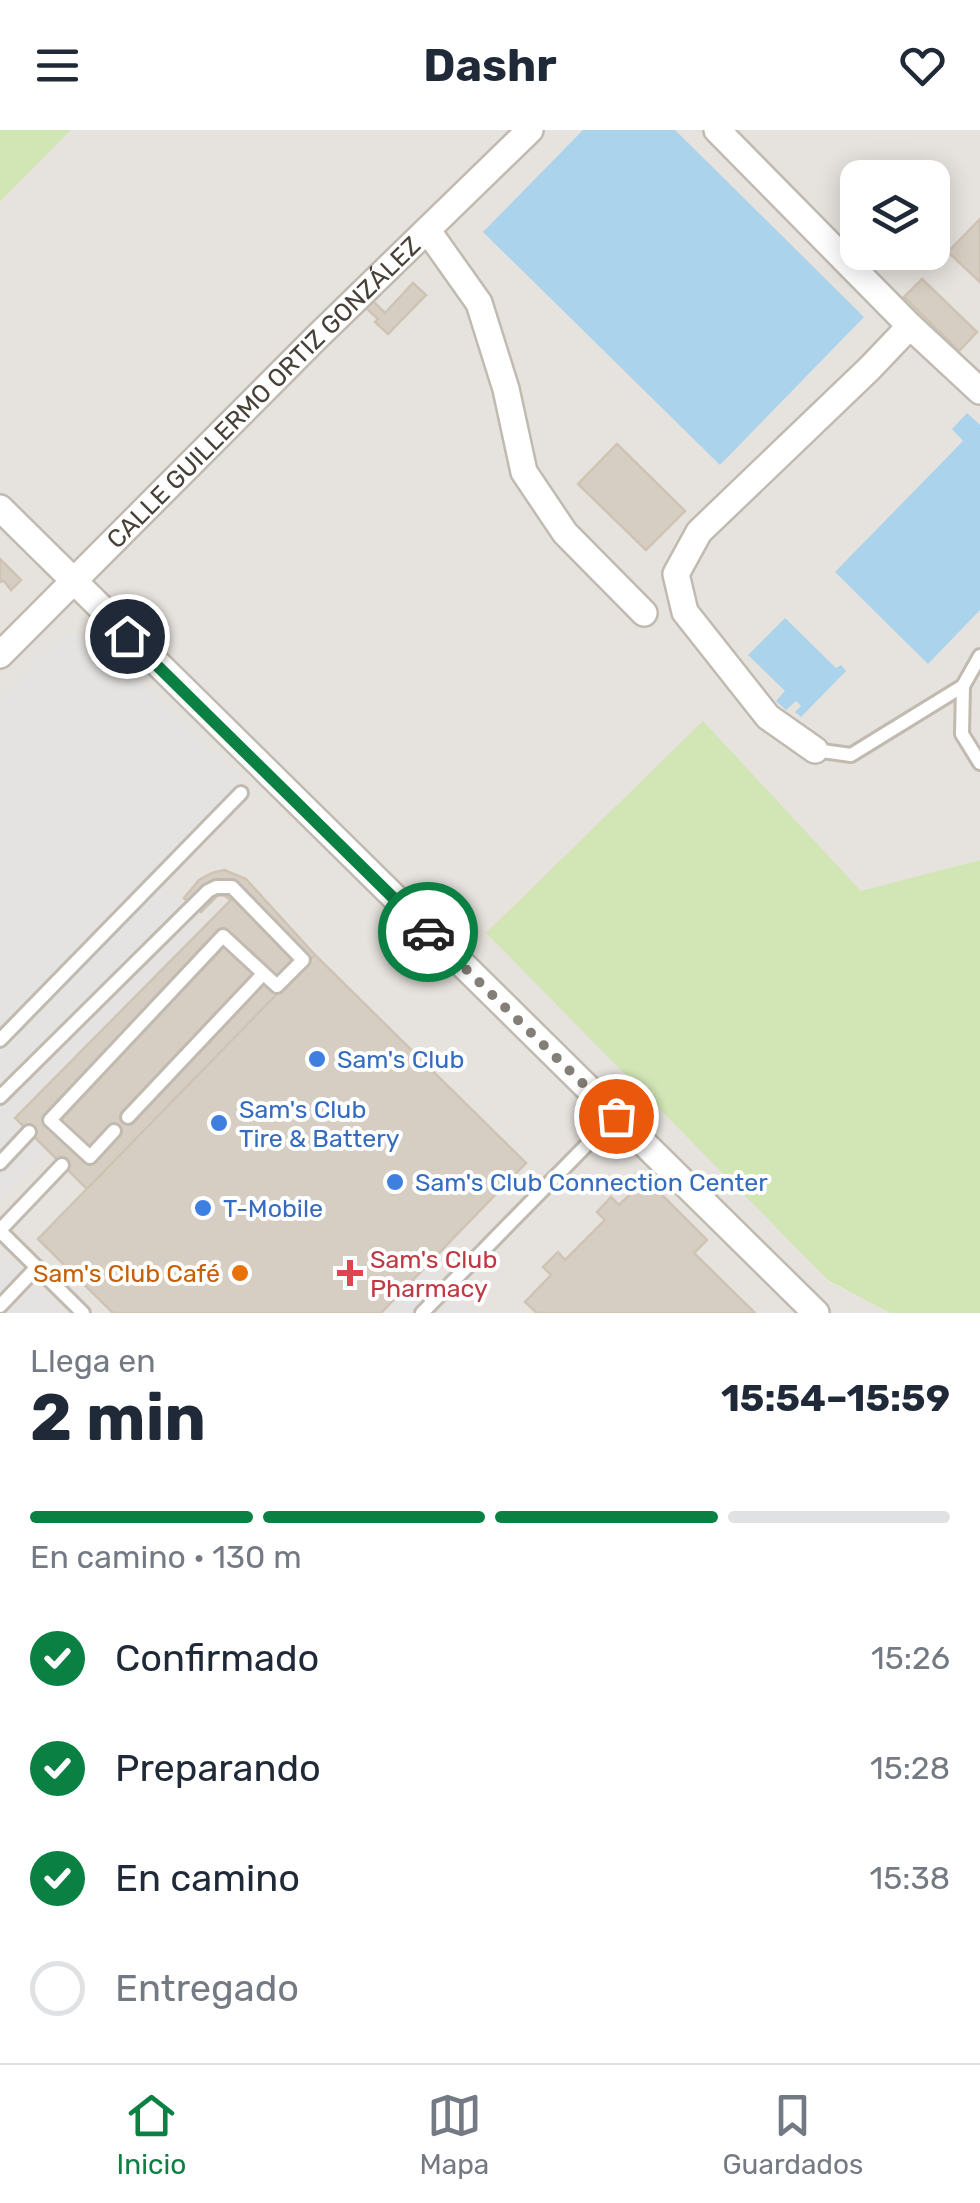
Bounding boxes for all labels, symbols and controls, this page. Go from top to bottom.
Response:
icon: menu [30,38,85,93]
icon: heart [895,38,950,93]
text: Dashr [423,39,557,92]
map controls [840,160,950,270]
button: layers [840,160,950,270]
street label: CALLE GUILLERMO ORTIZ GONZÁLEZ [101,231,426,554]
pin [85,594,170,679]
icon: home [100,609,155,664]
courier [378,882,478,982]
icon: car [401,905,456,960]
place label: Sam's Club [337,1045,464,1074]
marker: Sam's Club [306,1048,328,1070]
pin [574,1074,659,1159]
icon: bag [589,1089,644,1144]
place label: Sam's Club Tire & Battery [239,1095,400,1153]
marker: Sam's Club Tire & Battery [208,1112,230,1134]
place label: Sam's Club Connection Center [415,1168,768,1197]
marker: Sam's Club Connection Center [384,1171,406,1193]
place label: T-Mobile [223,1194,323,1223]
marker: T-Mobile [192,1197,214,1219]
place label: Sam's Club Pharmacy [370,1245,497,1303]
place label: Sam's Club Café [33,1259,220,1288]
marker: Sam's Club Café [229,1262,251,1284]
marker: Sam's Club Pharmacy [339,1262,361,1284]
text: Llega en [30,1342,156,1380]
text: 15:54–15:59 [721,1375,950,1421]
text: 2 min [30,1379,206,1456]
text: En camino · 130 m [30,1538,302,1576]
icon: check [30,1631,85,1686]
text: Confirmado [115,1635,319,1681]
text: 15:26 [871,1639,950,1677]
icon: check [30,1741,85,1796]
text: Preparando [115,1745,321,1791]
text: 15:28 [870,1749,950,1787]
icon: check [30,1851,85,1906]
text: En camino [115,1855,300,1901]
text: 15:38 [870,1859,950,1897]
text: Entregado [115,1965,299,2011]
tab: Inicio [117,2088,186,2181]
tab: Mapa [419,2088,489,2181]
tab: Guardados [723,2088,863,2181]

